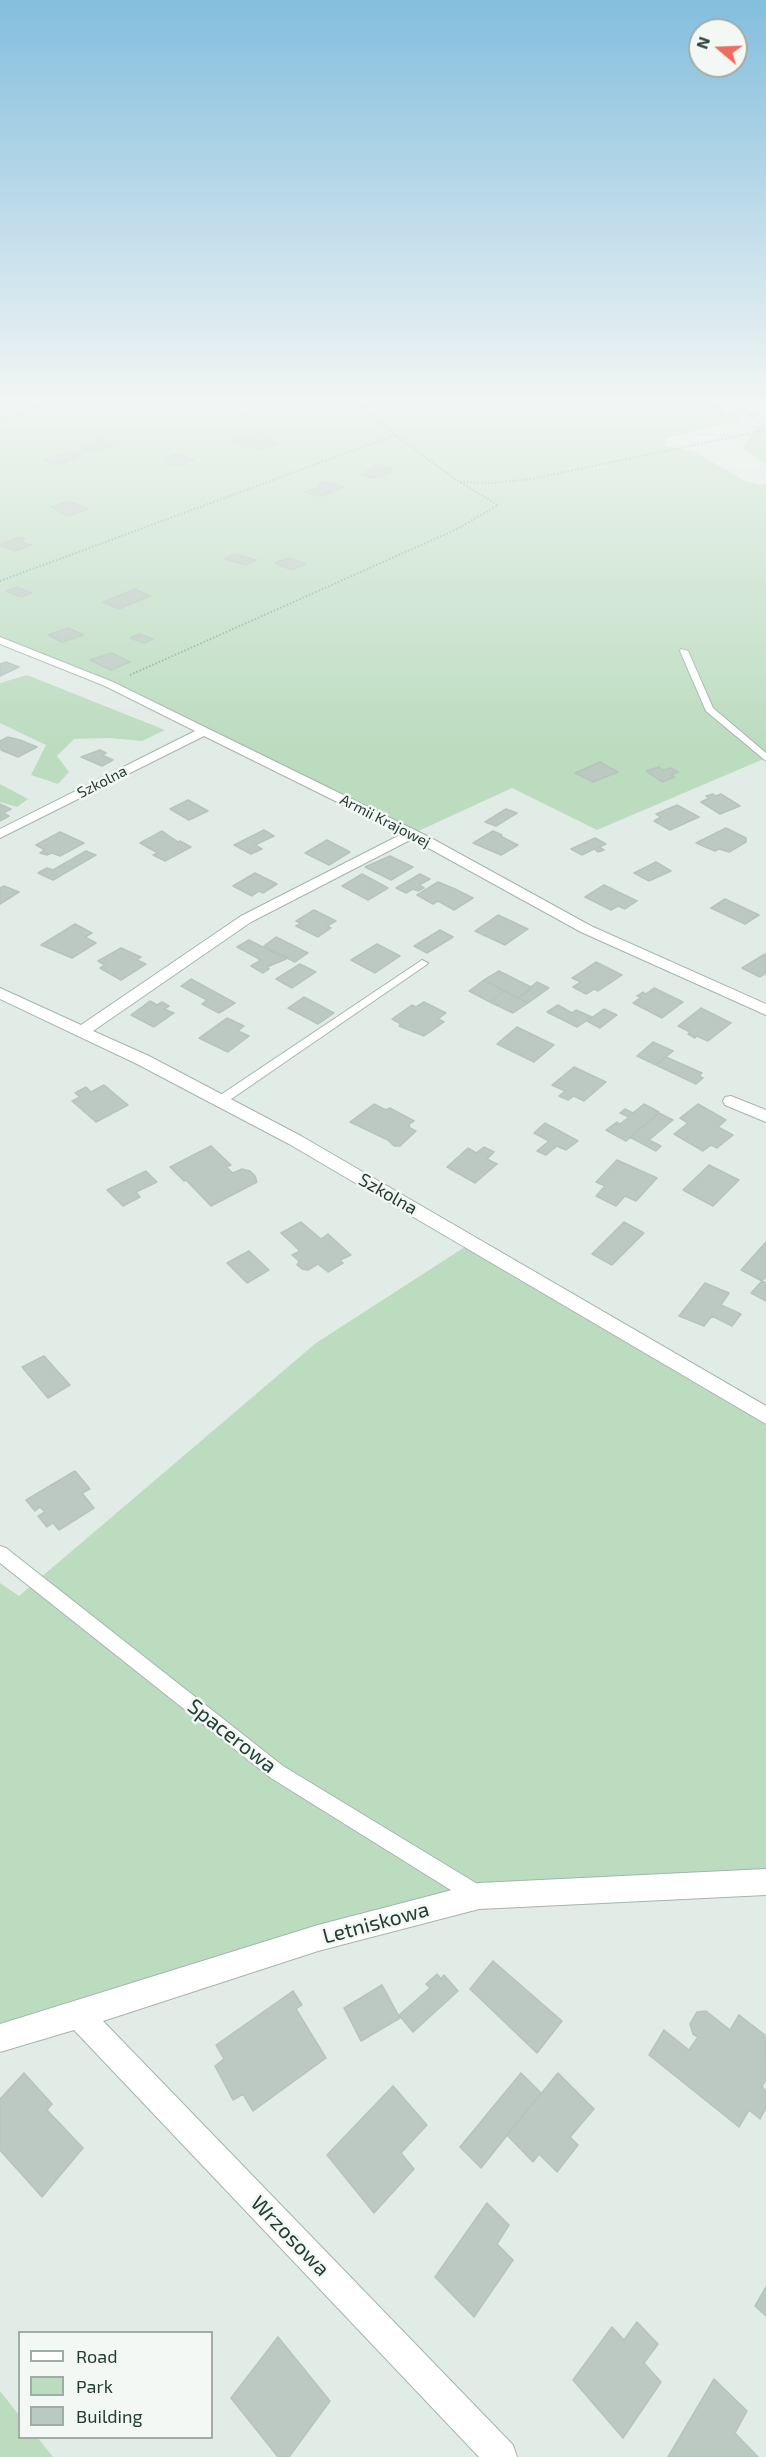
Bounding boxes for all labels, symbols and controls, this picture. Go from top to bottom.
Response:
north arrow [688,18,748,78]
text: N [692,34,713,51]
street label: Szkolna [74,762,130,802]
street label: Armii Krajowej [337,791,433,851]
street label: Szkolna [355,1169,421,1219]
street label: Spacerowa [183,1694,281,1778]
street label: Letniskowa [320,1897,432,1949]
street label: Wrzosowa [246,2191,334,2281]
legend [18,2331,213,2439]
text: Road [76,2345,117,2367]
text: Park [76,2375,113,2397]
text: Building [76,2405,143,2427]

